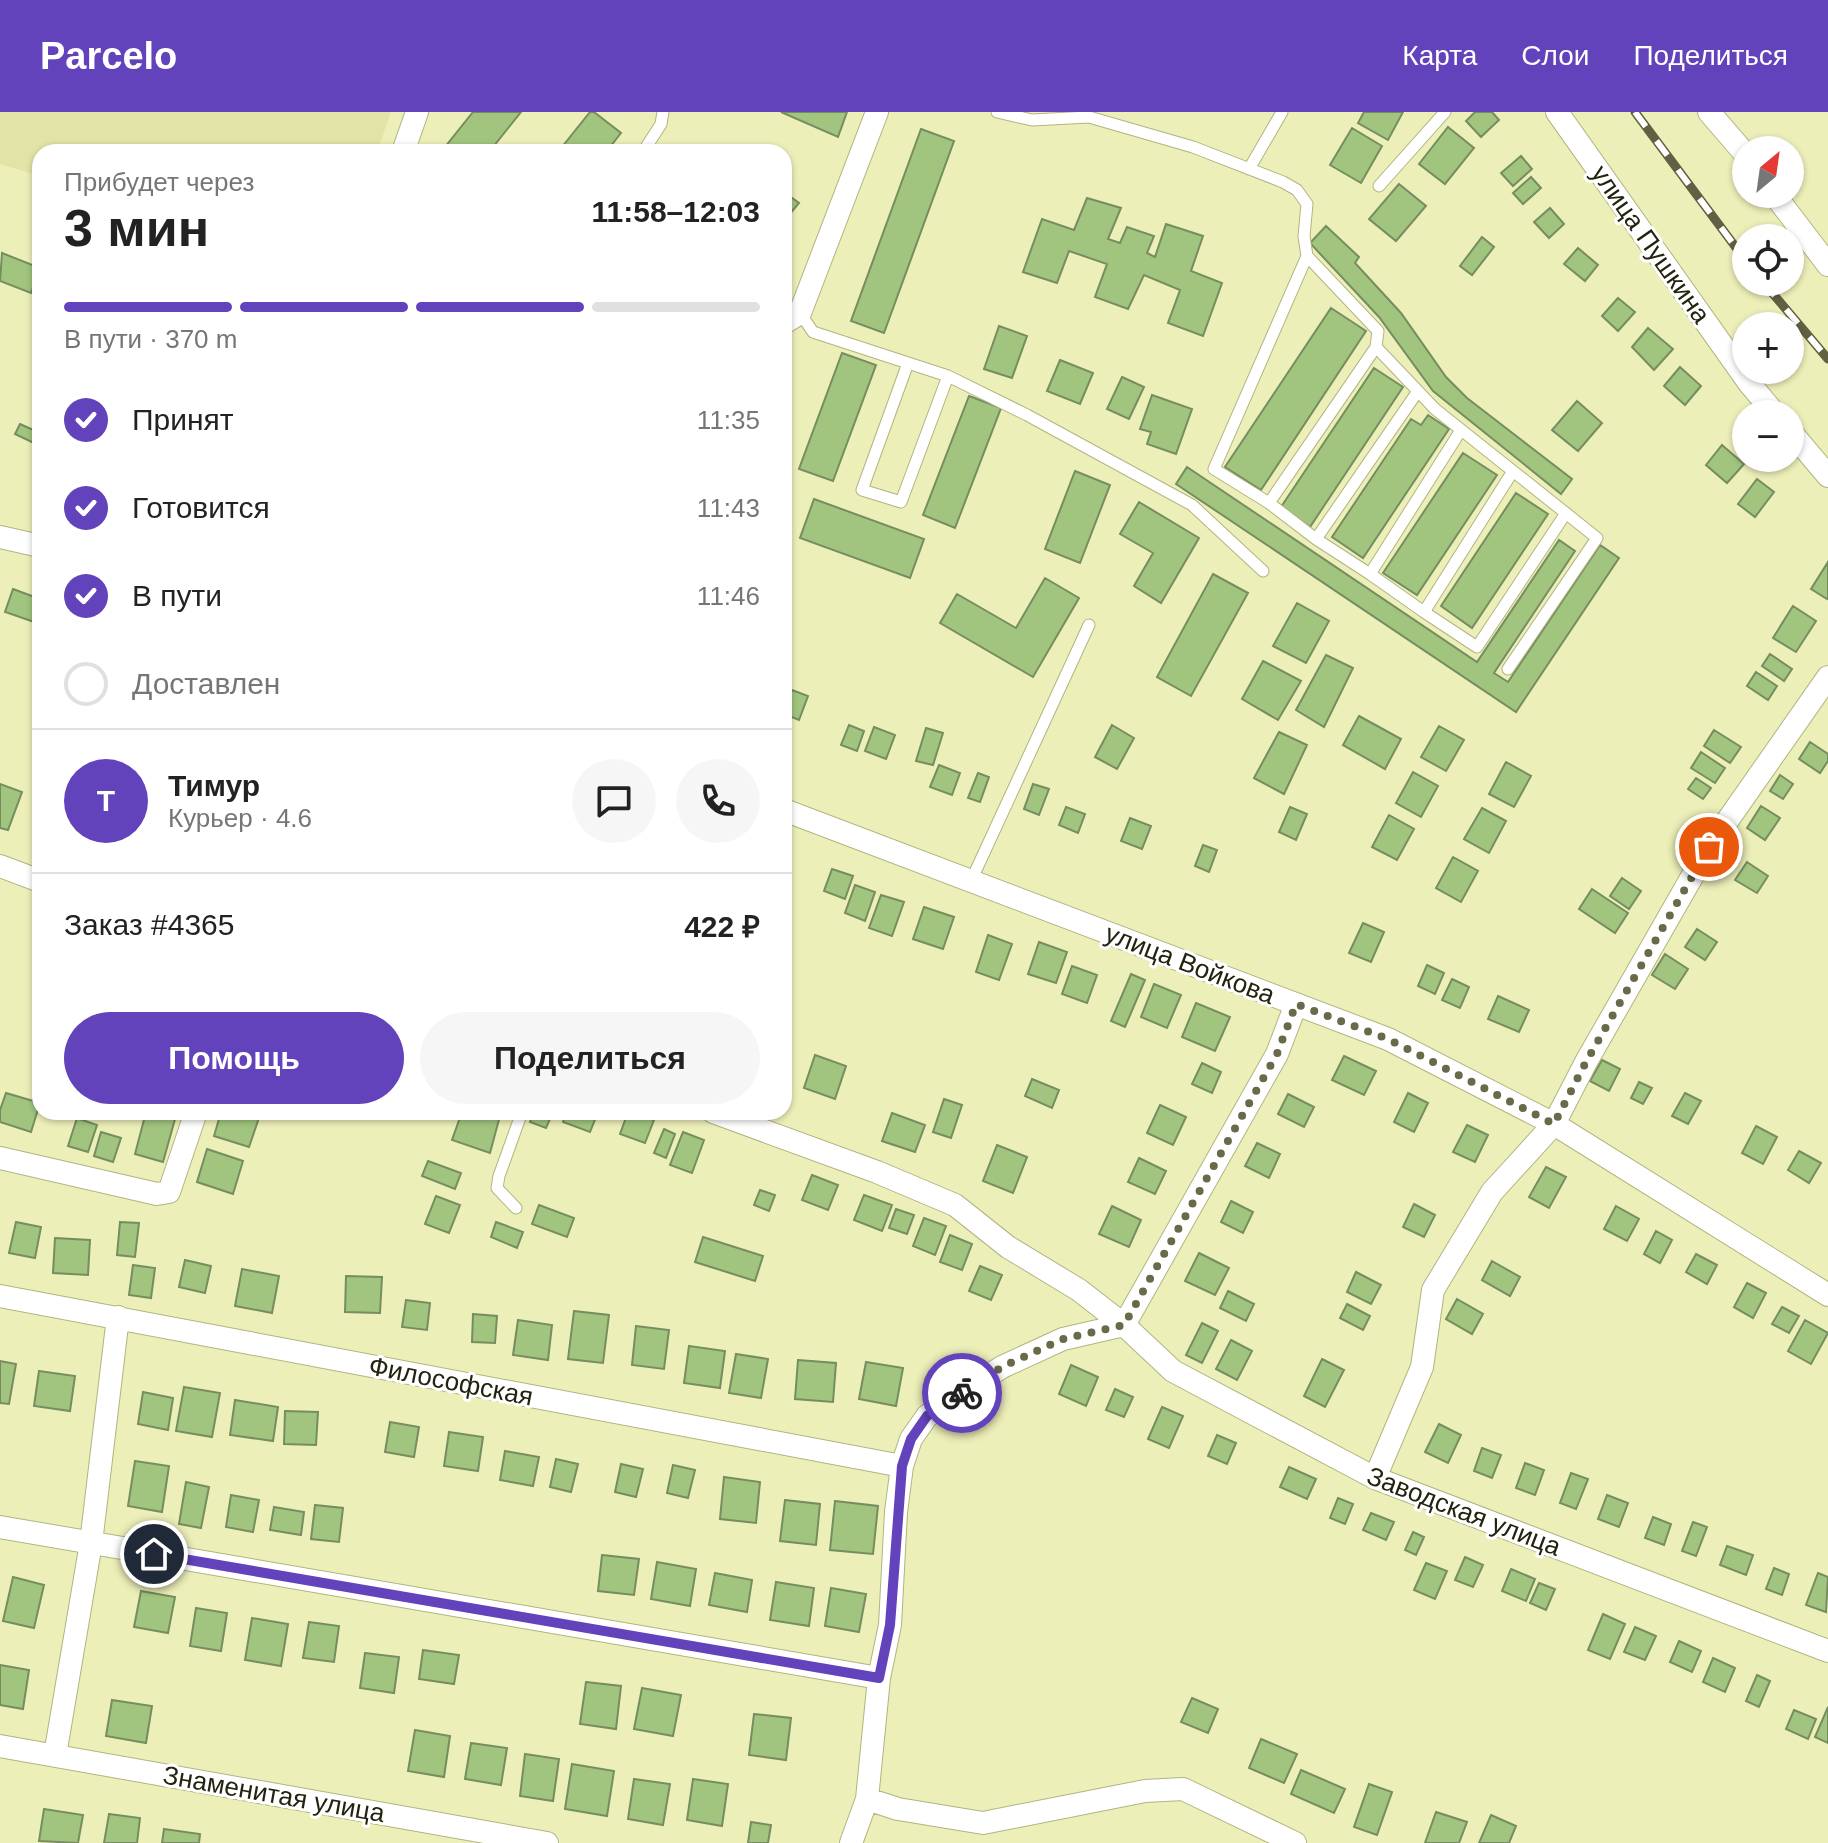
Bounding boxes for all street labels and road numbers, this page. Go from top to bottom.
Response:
street label: улица Пушкина [1585,159,1717,329]
street label: улица Войкова [1101,918,1279,1010]
street label: Философская [366,1350,536,1412]
street label: Заводская улица [1363,1460,1566,1562]
street label: Знаменитая улица [161,1760,388,1828]

